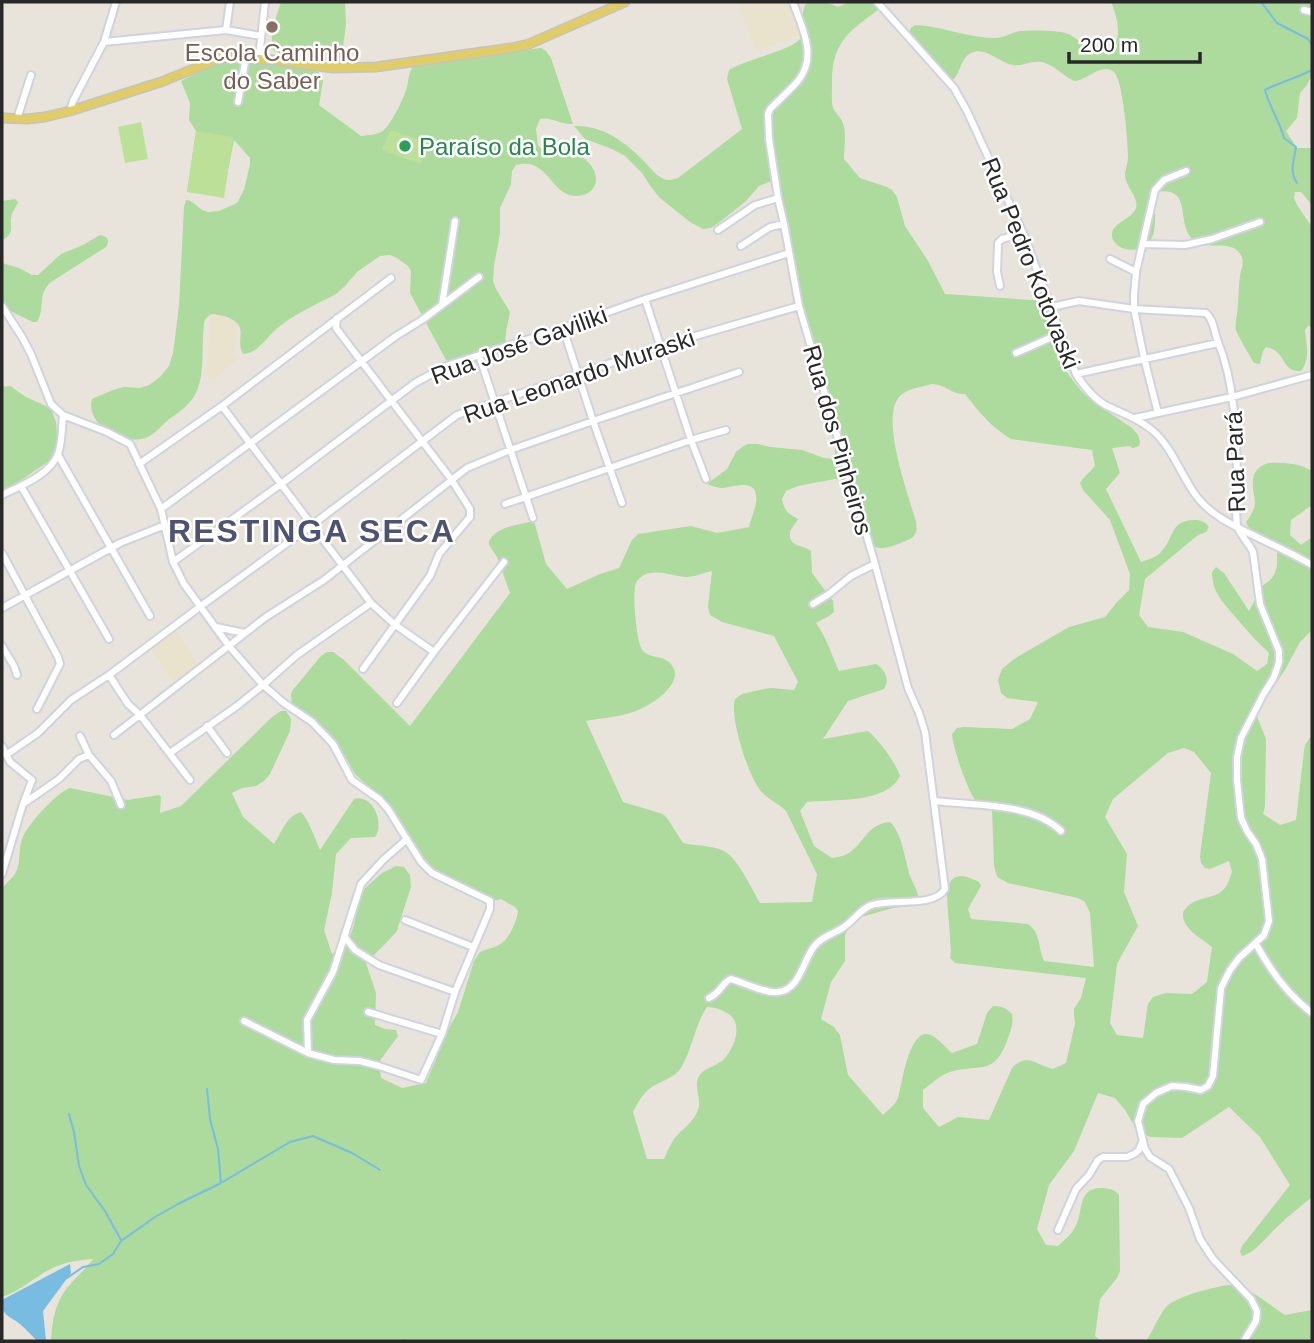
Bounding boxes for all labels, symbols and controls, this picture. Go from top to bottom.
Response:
marker: Escola Caminho do Saber [264,19,280,35]
scale bar [1069,21,1200,65]
text: 200 m [1080,33,1138,56]
place label: Escola Caminho do Saber [185,39,359,94]
place label: Paraíso da Bola [419,133,590,160]
marker: Paraíso da Bola [397,138,413,154]
street label: Rua Pedro Kotovaski [976,153,1086,373]
street label: Rua José Gaviliki [427,301,611,389]
street label: Rua Leonardo Muraski [460,324,698,428]
street label: Rua dos Pinheiros [798,342,878,538]
street label: Rua Pará [1220,410,1250,513]
district label: RESTINGA SECA [168,513,456,549]

